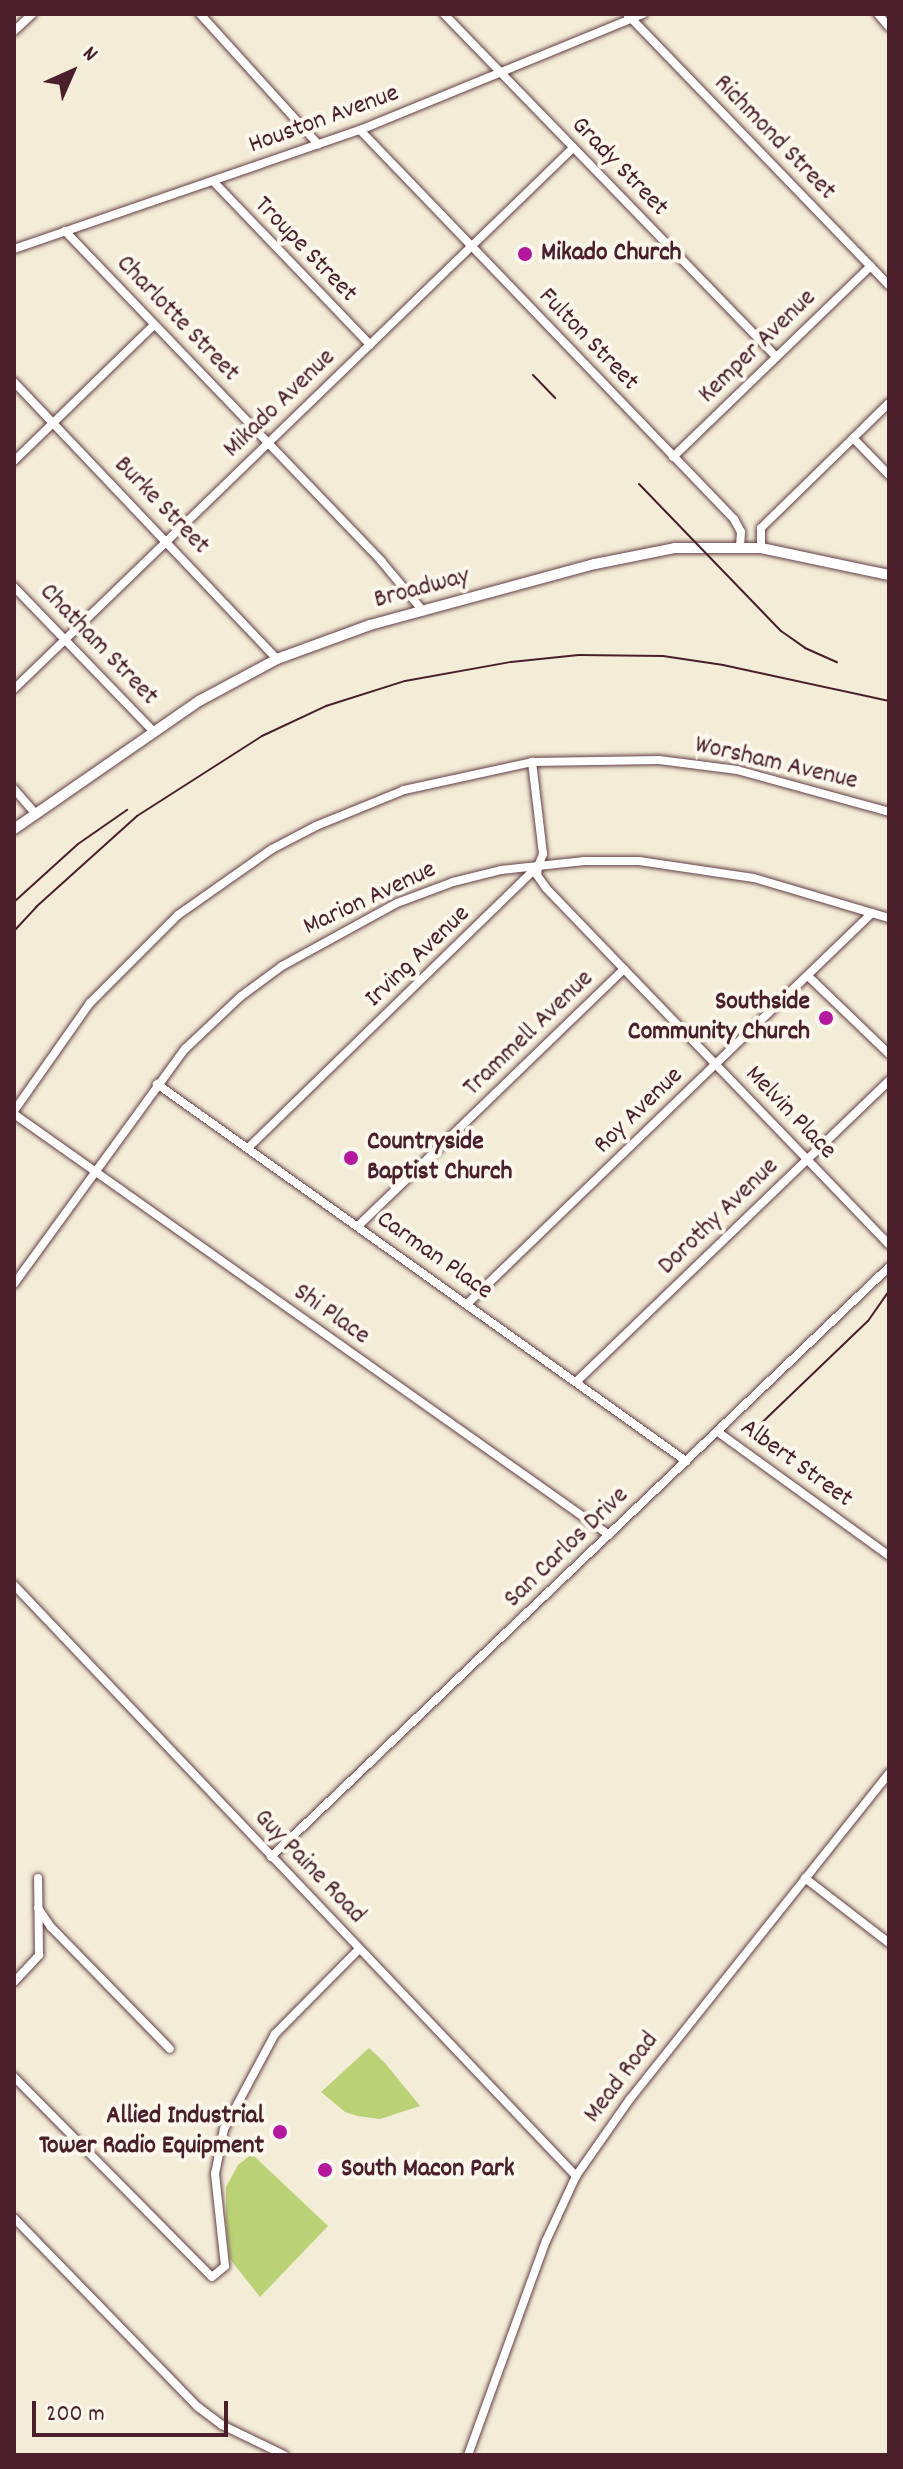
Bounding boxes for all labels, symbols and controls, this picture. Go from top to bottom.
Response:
north arrow [32,32,112,112]
text: N [75,40,104,69]
street label: Richmond Street [706,69,842,207]
street label: Houston Avenue [245,78,403,162]
street label: Grady Street [564,111,674,223]
street label: Troupe Street [247,190,363,310]
place label: Mikado Church [541,238,682,270]
marker: Mikado Church [516,245,534,263]
street label: Charlotte Street [109,249,245,389]
street label: Fulton Street [531,282,645,398]
street label: Kemper Avenue [693,283,823,411]
street label: Mikado Avenue [217,343,343,465]
street label: Burke Street [107,450,215,562]
street label: Broadway [371,561,473,617]
street label: Chatham Street [32,577,164,713]
street label: Worsham Avenue [692,730,860,798]
street label: Marion Avenue [299,855,441,943]
street label: Irving Avenue [359,899,477,1015]
street label: Trammell Avenue [457,964,601,1104]
place label: Southside Community Church [628,987,810,1048]
marker: Southside Community Church [817,1009,835,1027]
street label: Melvin Place [738,1060,842,1166]
street label: Roy Avenue [588,1061,690,1161]
place label: Countryside Baptist Church [367,1127,512,1188]
marker: Countryside Baptist Church [342,1149,360,1167]
street label: Dorothy Avenue [652,1152,786,1282]
street label: Carman Place [370,1205,498,1307]
street label: Shi Place [287,1278,375,1352]
street label: Albert Street [734,1413,858,1515]
street label: San Carlos Drive [498,1481,636,1615]
street label: Guy Paine Road [247,1803,371,1931]
street label: Mead Road [578,2026,666,2130]
place label: Allied Industrial Tower Radio Equipment [39,2101,264,2162]
marker: Allied Industrial Tower Radio Equipment [271,2123,289,2141]
place label: South Macon Park [341,2154,514,2186]
marker: South Macon Park [316,2161,334,2179]
scale bar [36,2385,232,2435]
text: 200 m [46,2398,105,2432]

